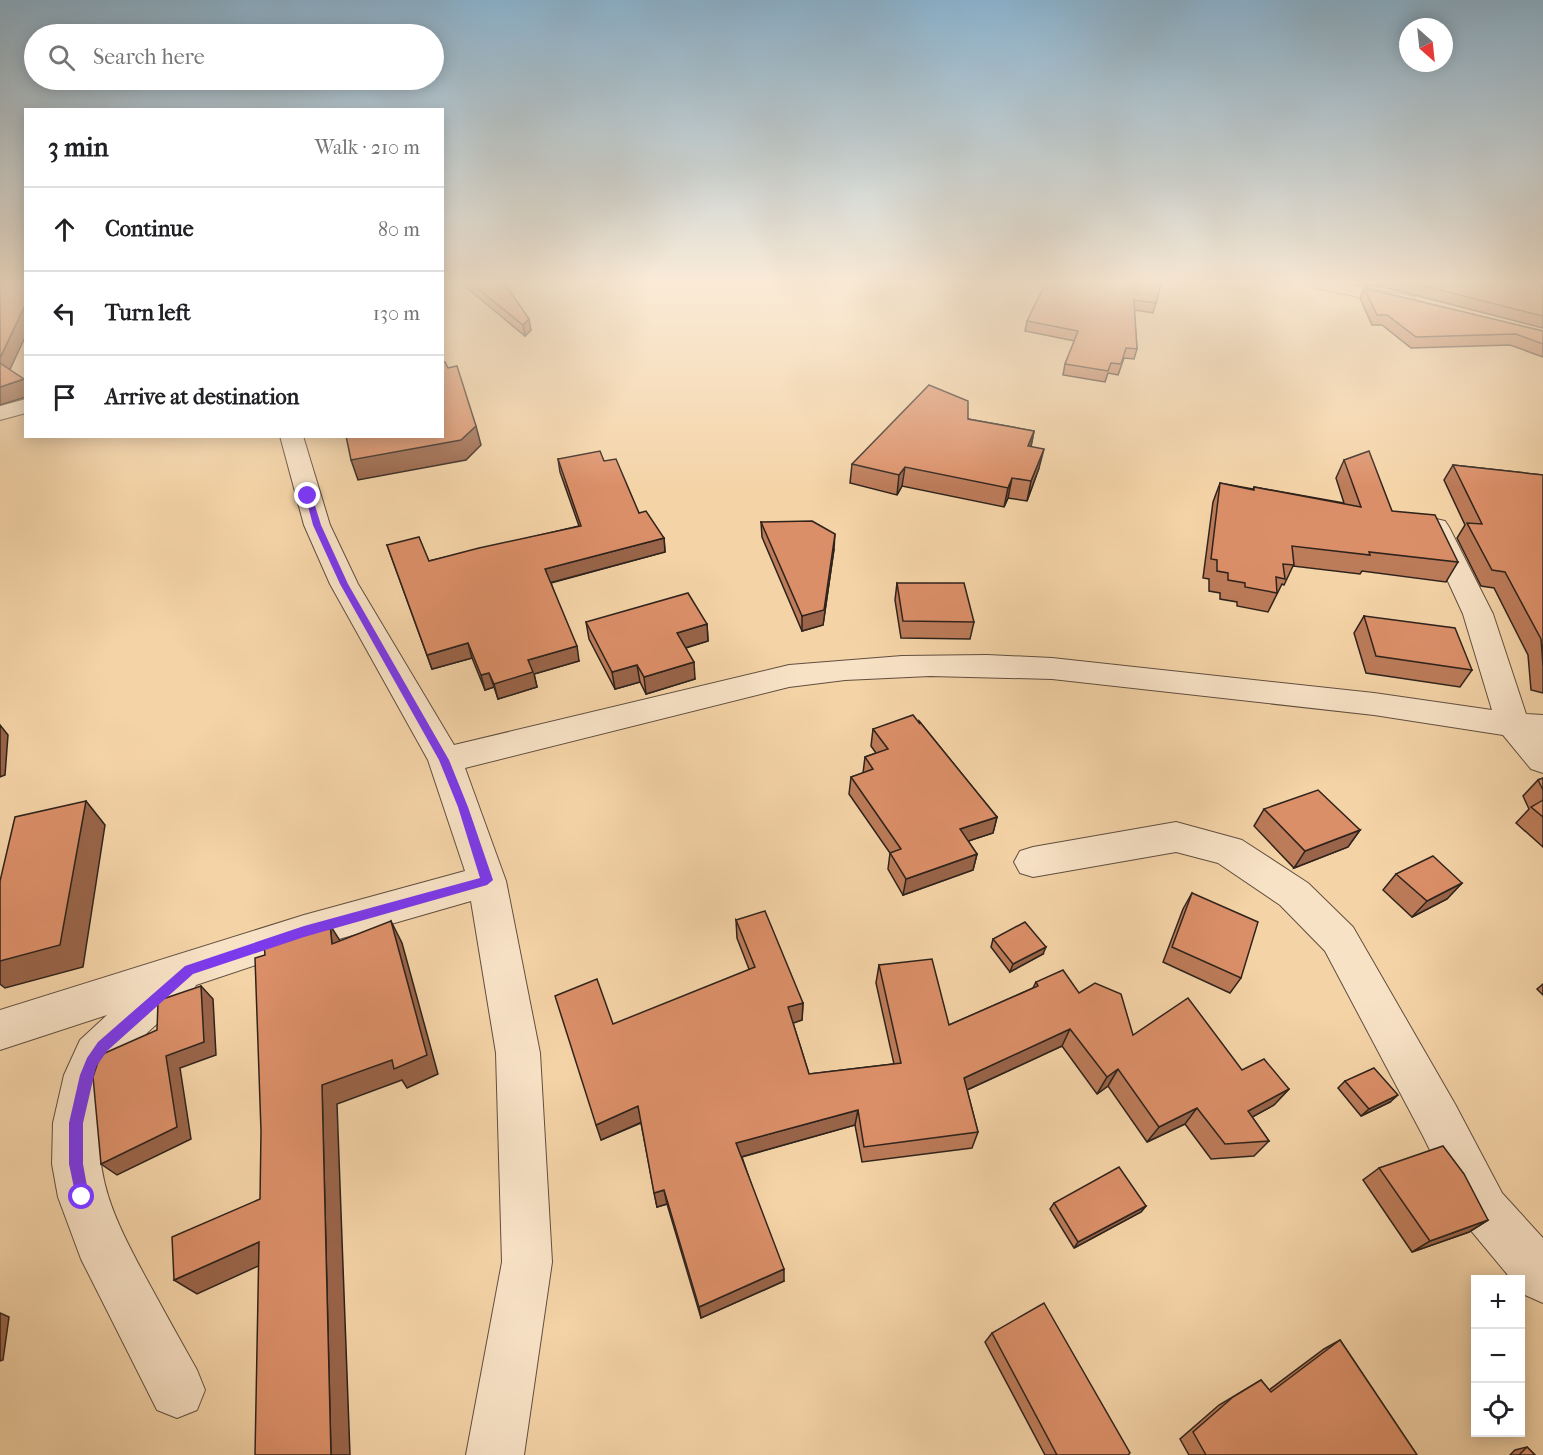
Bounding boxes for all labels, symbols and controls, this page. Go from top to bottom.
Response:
north arrow [1399,18,1453,72]
search box [24,24,444,90]
icon: search [45,41,78,74]
text: Search here [93,44,205,70]
text: 3 min [48,132,109,163]
text: Walk · 210 m [315,136,420,159]
icon: ahead [48,213,81,246]
text: Continue [105,216,194,242]
text: 80 m [378,218,420,241]
icon: left [48,297,81,330]
text: Turn left [105,300,191,326]
text: 130 m [373,302,420,325]
icon: arrive [48,381,81,414]
text: Arrive at destination [105,384,299,410]
route end [294,482,320,508]
route start [68,1183,94,1209]
map controls [1471,1275,1525,1437]
button: + [1471,1275,1525,1329]
button: − [1471,1329,1525,1383]
button: locate [1471,1383,1525,1437]

